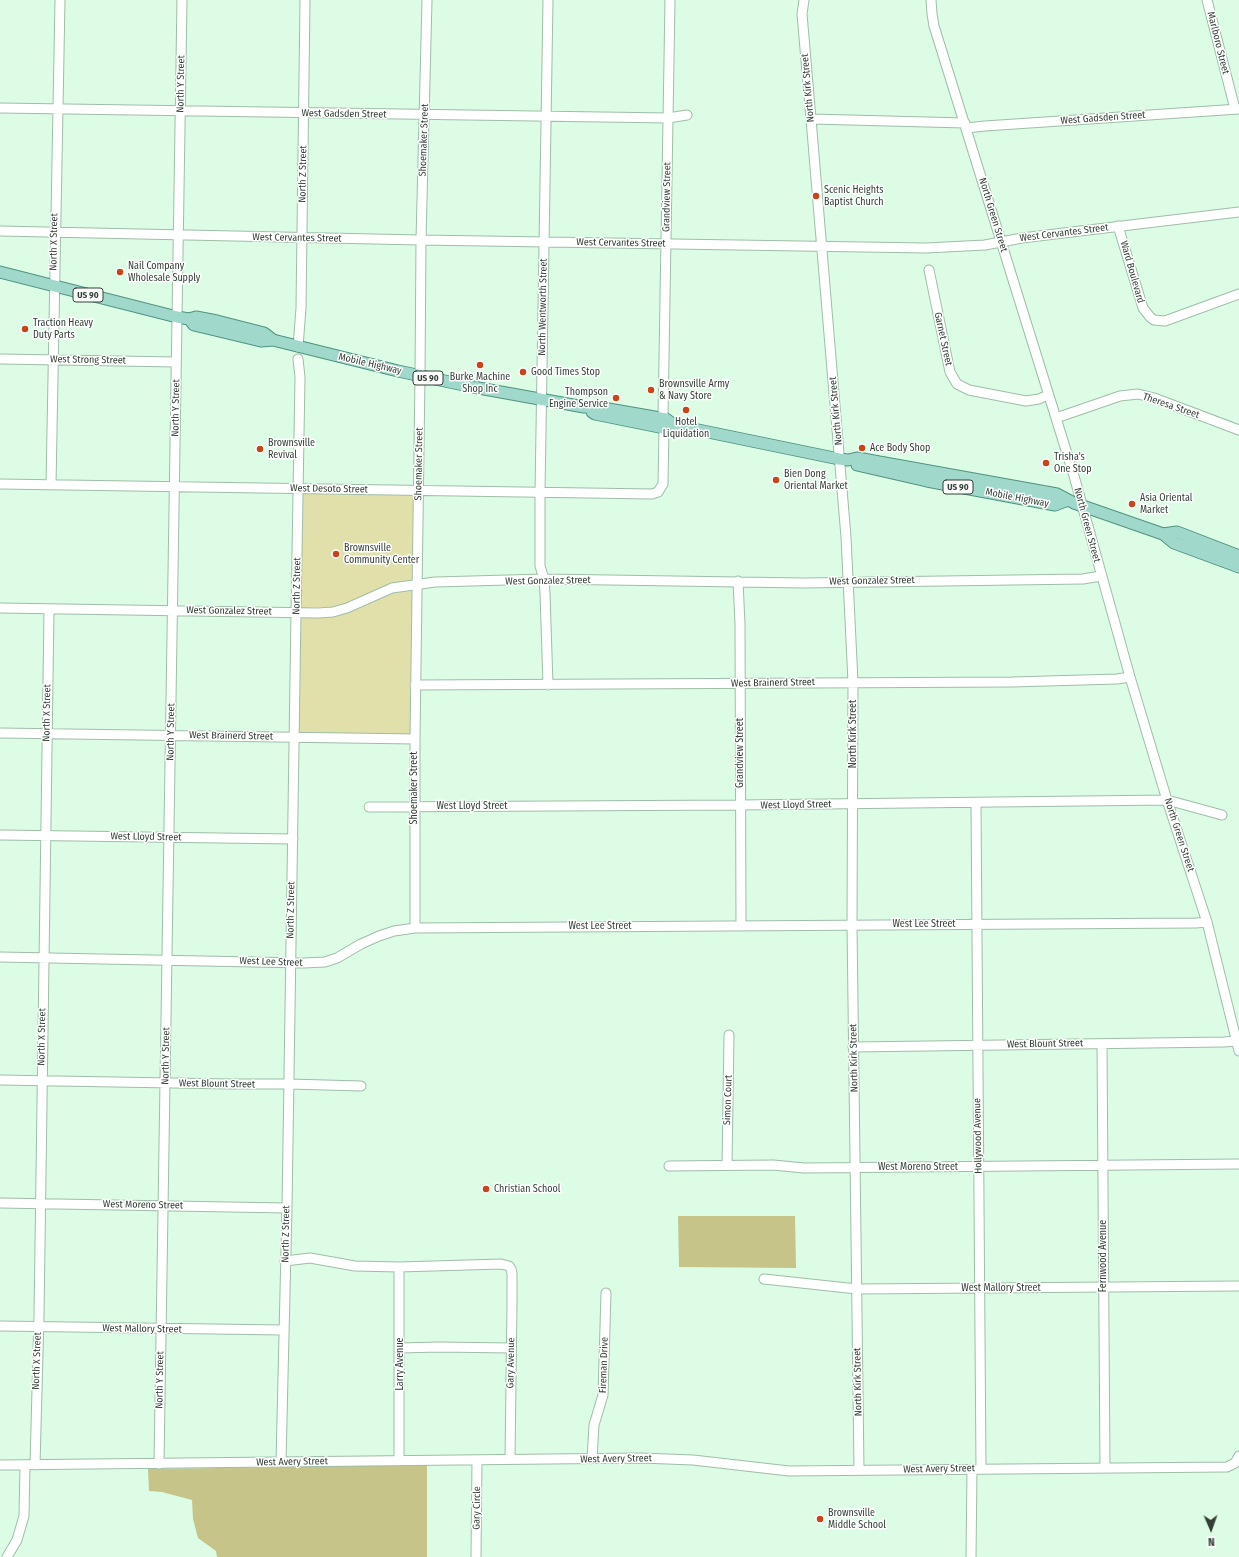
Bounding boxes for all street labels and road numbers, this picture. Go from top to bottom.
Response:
street label: Marlboro Street [1204,10,1232,76]
street label: North Kirk Street [799,53,817,123]
street label: North Y Street [174,55,188,113]
street label: Shoemaker Street [417,103,431,177]
street label: West Gadsden Street [301,107,387,121]
street label: West Gadsden Street [1060,109,1146,127]
street label: North Z Street [297,145,309,203]
street label: Grandview Street [660,162,674,232]
street label: North Green Street [976,177,1010,253]
street label: North X Street [47,213,61,271]
street label: West Cervantes Street [1019,222,1109,244]
street label: West Cervantes Street [252,231,342,245]
street label: West Cervantes Street [576,236,666,250]
street label: Ward Boulevard [1117,239,1147,305]
street label: North Wentworth Street [536,258,550,356]
road number: US 90 [73,288,103,302]
street label: Garnet Street [931,311,955,367]
street label: Mobile Highway [337,351,403,377]
street label: West Strong Street [50,353,126,367]
road number: US 90 [413,371,443,385]
street label: North Kirk Street [827,376,845,446]
street label: North Y Street [169,379,183,437]
street label: Theresa Street [1141,391,1201,421]
street label: Shoemaker Street [412,427,426,501]
road number: US 90 [943,480,973,494]
street label: West Desoto Street [290,482,368,496]
street label: Mobile Highway [984,486,1050,510]
street label: North Green Street [1071,486,1103,564]
street label: North Z Street [291,557,303,615]
street label: West Gonzalez Street [505,574,591,588]
street label: West Gonzalez Street [829,574,915,588]
street label: West Gonzalez Street [186,604,272,618]
street label: West Brainerd Street [731,676,815,690]
street label: North X Street [40,684,54,742]
street label: North Kirk Street [847,700,859,768]
street label: North Y Street [164,703,178,761]
street label: Grandview Street [734,718,746,788]
street label: West Brainerd Street [189,729,273,743]
street label: Shoemaker Street [408,752,420,824]
street label: North Green Street [1161,797,1197,873]
street label: West Lloyd Street [760,798,832,812]
street label: West Lloyd Street [436,800,508,812]
street label: West Lloyd Street [110,830,182,844]
street label: North Z Street [285,881,297,939]
street label: West Lee Street [892,918,956,930]
street label: West Lee Street [568,920,632,932]
street label: West Lee Street [239,955,303,969]
street label: North X Street [35,1008,49,1066]
street label: North Kirk Street [847,1024,861,1092]
street label: North Y Street [159,1027,173,1085]
street label: West Blount Street [1007,1037,1083,1051]
street label: Simon Court [721,1075,735,1125]
street label: West Blount Street [179,1077,255,1091]
street label: Hollywood Avenue [971,1098,985,1174]
street label: West Moreno Street [878,1161,958,1173]
street label: West Moreno Street [103,1198,183,1212]
street label: North Z Street [280,1205,292,1263]
street label: Fernwood Avenue [1097,1220,1109,1292]
street label: West Mallory Street [961,1282,1041,1294]
street label: West Mallory Street [102,1322,182,1336]
street label: North X Street [30,1332,44,1390]
street label: Larry Avenue [394,1337,406,1391]
street label: Gary Avenue [505,1337,517,1389]
street label: Fireman Drive [597,1337,611,1393]
street label: North Kirk Street [851,1348,865,1416]
street label: North Y Street [153,1351,167,1409]
street label: West Avery Street [580,1452,652,1466]
street label: West Avery Street [256,1455,328,1469]
street label: West Avery Street [903,1462,975,1476]
street label: Gary Circle [471,1486,483,1530]

